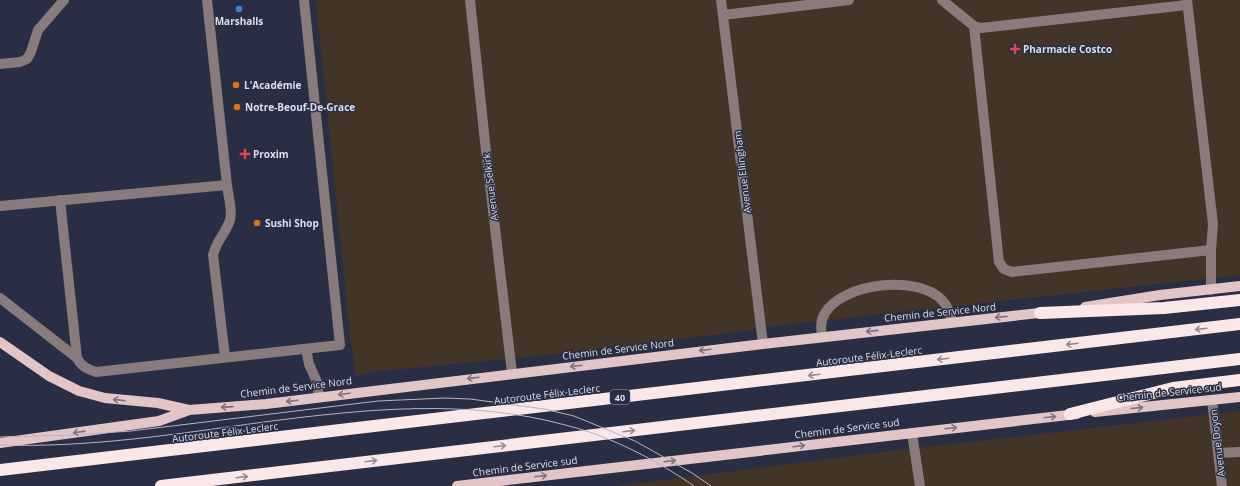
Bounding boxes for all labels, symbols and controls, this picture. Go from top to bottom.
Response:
marker: Marshalls [234,4,244,14]
place label: Marshalls [215,14,263,28]
place label: Pharmacie Costco [1023,42,1112,56]
marker: Pharmacie Costco [1010,44,1020,54]
place label: L'Académie [244,78,301,92]
marker: L'Académie [231,80,241,90]
place label: Notre-Beouf-De-Grace [245,100,355,114]
marker: Notre-Beouf-De-Grace [232,102,242,112]
street label: Avenue Ellingham [730,130,754,214]
place label: Proxim [253,147,289,161]
marker: Proxim [240,149,250,159]
street label: Avenue Selkirk [479,152,501,222]
place label: Sushi Shop [265,216,319,230]
marker: Sushi Shop [252,218,262,228]
street label: Chemin de Service Nord [883,299,997,325]
one-way arrow [995,314,1008,321]
one-way arrow [1195,325,1208,333]
one-way arrow [866,328,879,335]
street label: Chemin de Service Nord [561,335,675,363]
one-way arrow [1066,340,1079,348]
street label: Autoroute Félix-Leclerc [815,343,923,369]
one-way arrow [699,347,712,354]
one-way arrow [937,356,950,363]
one-way arrow [570,362,583,370]
one-way arrow [808,371,821,378]
street label: Chemin de Service Nord [239,373,353,401]
one-way arrow [467,374,480,382]
street label: Chemin de Service sud [1116,380,1222,404]
street label: Autoroute Félix-Leclerc [493,381,601,407]
one-way arrow [338,390,351,398]
road number: 40 [610,390,630,404]
one-way arrow [113,396,126,404]
one-way arrow [286,397,299,405]
one-way arrow [221,404,234,411]
one-way arrow [1130,404,1143,412]
street label: Avenue Doyon [1206,408,1228,478]
one-way arrow [1043,413,1056,421]
street label: Chemin de Service sud [794,415,900,441]
street label: Autoroute Félix-Leclerc [171,419,279,445]
one-way arrow [944,425,957,432]
one-way arrow [622,427,635,434]
one-way arrow [73,428,86,436]
one-way arrow [493,442,506,450]
one-way arrow [792,442,805,450]
street label: Chemin de Service sud [472,453,578,479]
one-way arrow [663,457,676,465]
one-way arrow [364,458,377,465]
one-way arrow [534,472,547,480]
one-way arrow [235,473,248,480]

